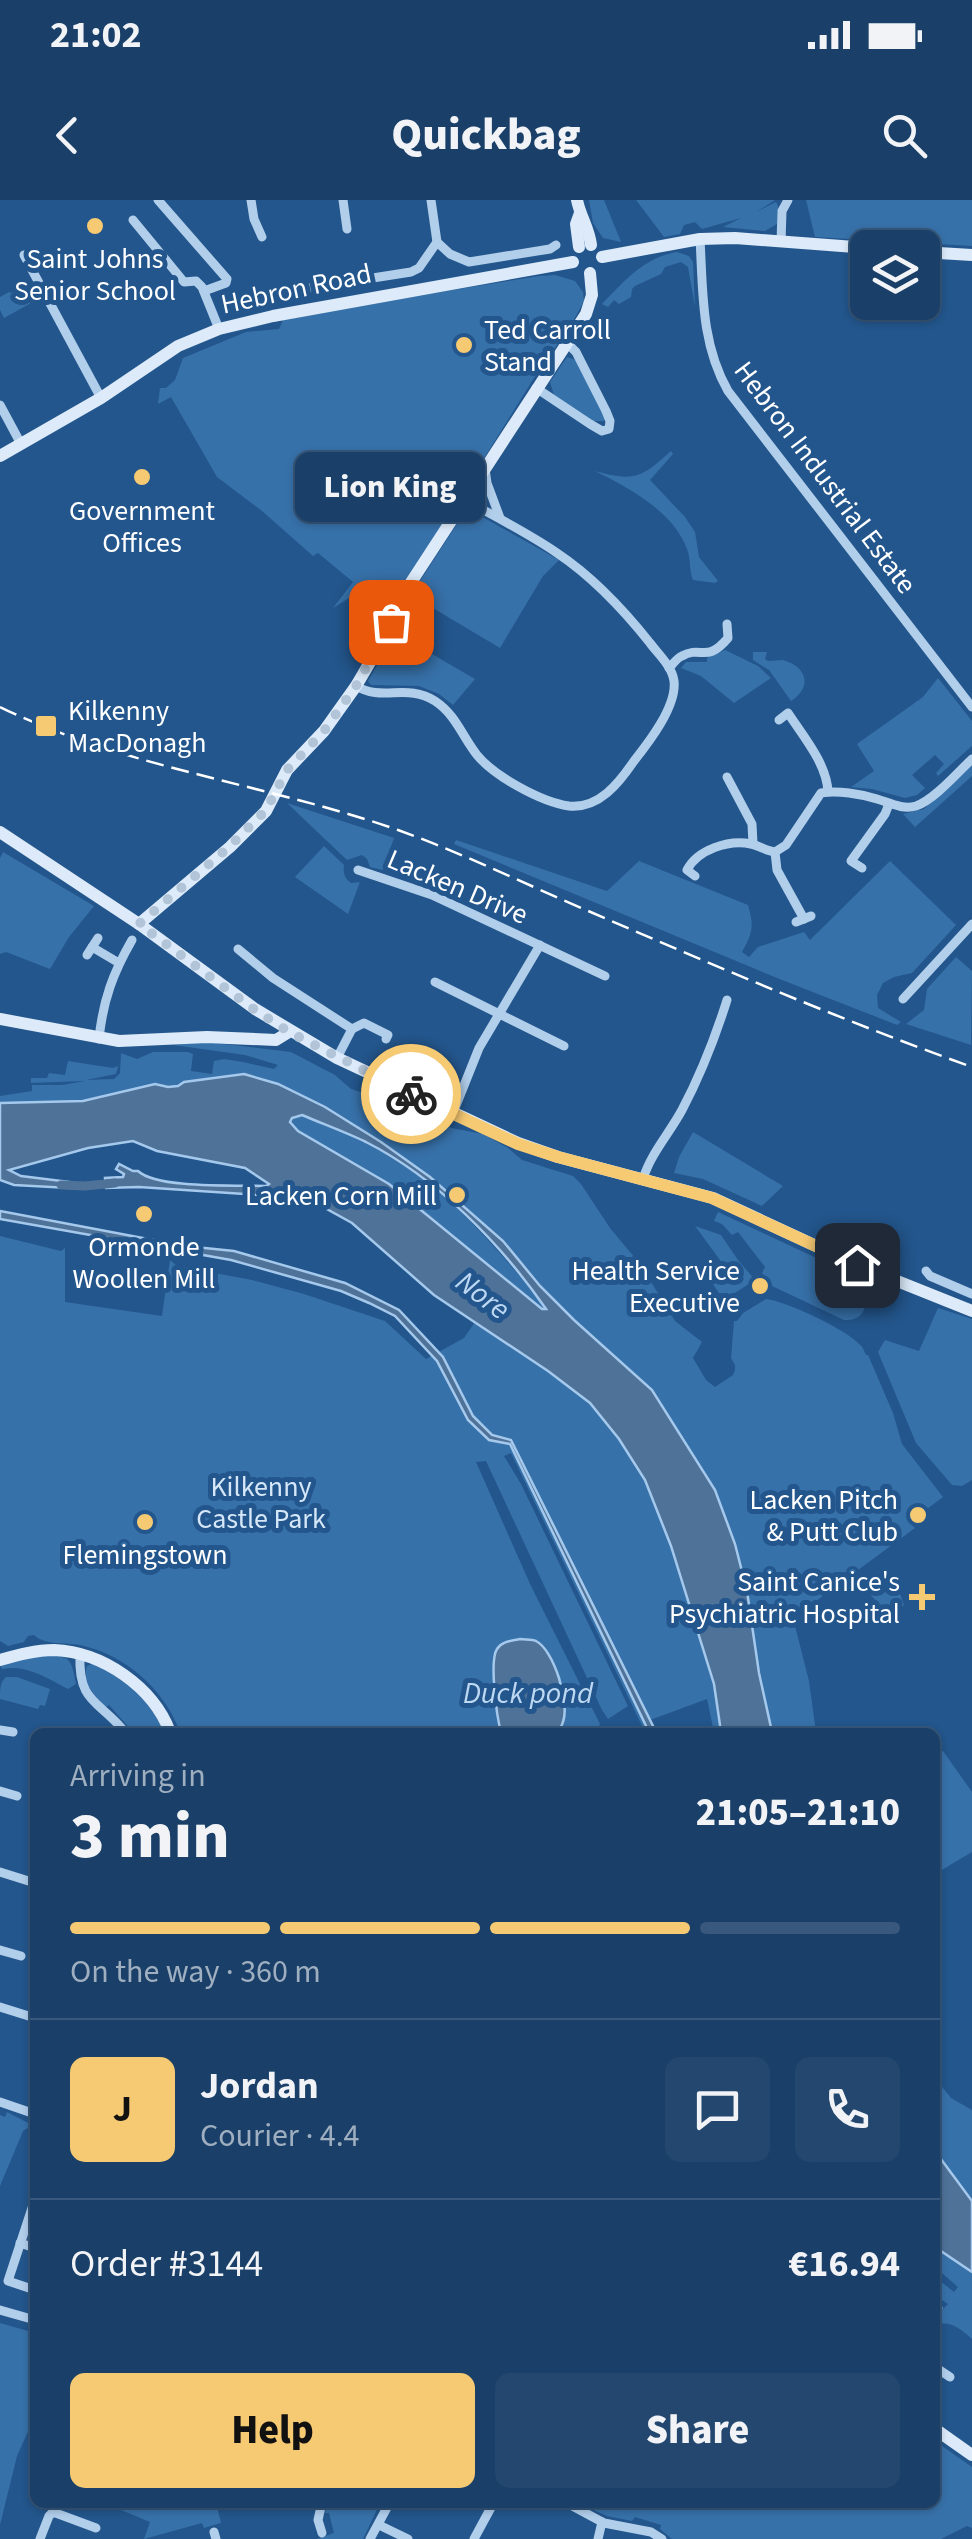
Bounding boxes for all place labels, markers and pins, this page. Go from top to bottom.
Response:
marker: Saint Johns Senior School [84,215,106,237]
place label: Saint Johns Senior School [14,239,176,311]
place label: Ted Carroll Stand [484,310,611,382]
marker: Ted Carroll Stand [453,334,475,356]
callout: Lion King [296,452,486,522]
marker: Government Offices [131,466,153,488]
place label: Government Offices [69,491,216,563]
pin [349,580,434,665]
place label: Kilkenny MacDonagh [68,691,206,763]
marker: Kilkenny MacDonagh [33,713,59,739]
place label: Lacken Corn Mill [245,1176,437,1216]
marker: Lacken Corn Mill [446,1184,468,1206]
marker: Ormonde Woollen Mill [133,1203,155,1225]
pin [815,1223,900,1308]
place label: Ormonde Woollen Mill [73,1227,215,1299]
place label: Health Service Executive [571,1251,740,1323]
marker: Health Service Executive [749,1275,771,1297]
place label: Lacken Pitch & Putt Club [750,1480,898,1552]
marker: Lacken Pitch & Putt Club [907,1504,929,1526]
marker: Flemingstown [134,1511,156,1533]
place label: Flemingstown [62,1535,228,1575]
place label: Saint Canice's Psychiatric Hospital [669,1562,900,1634]
marker: Saint Canice's Psychiatric Hospital [909,1584,935,1610]

